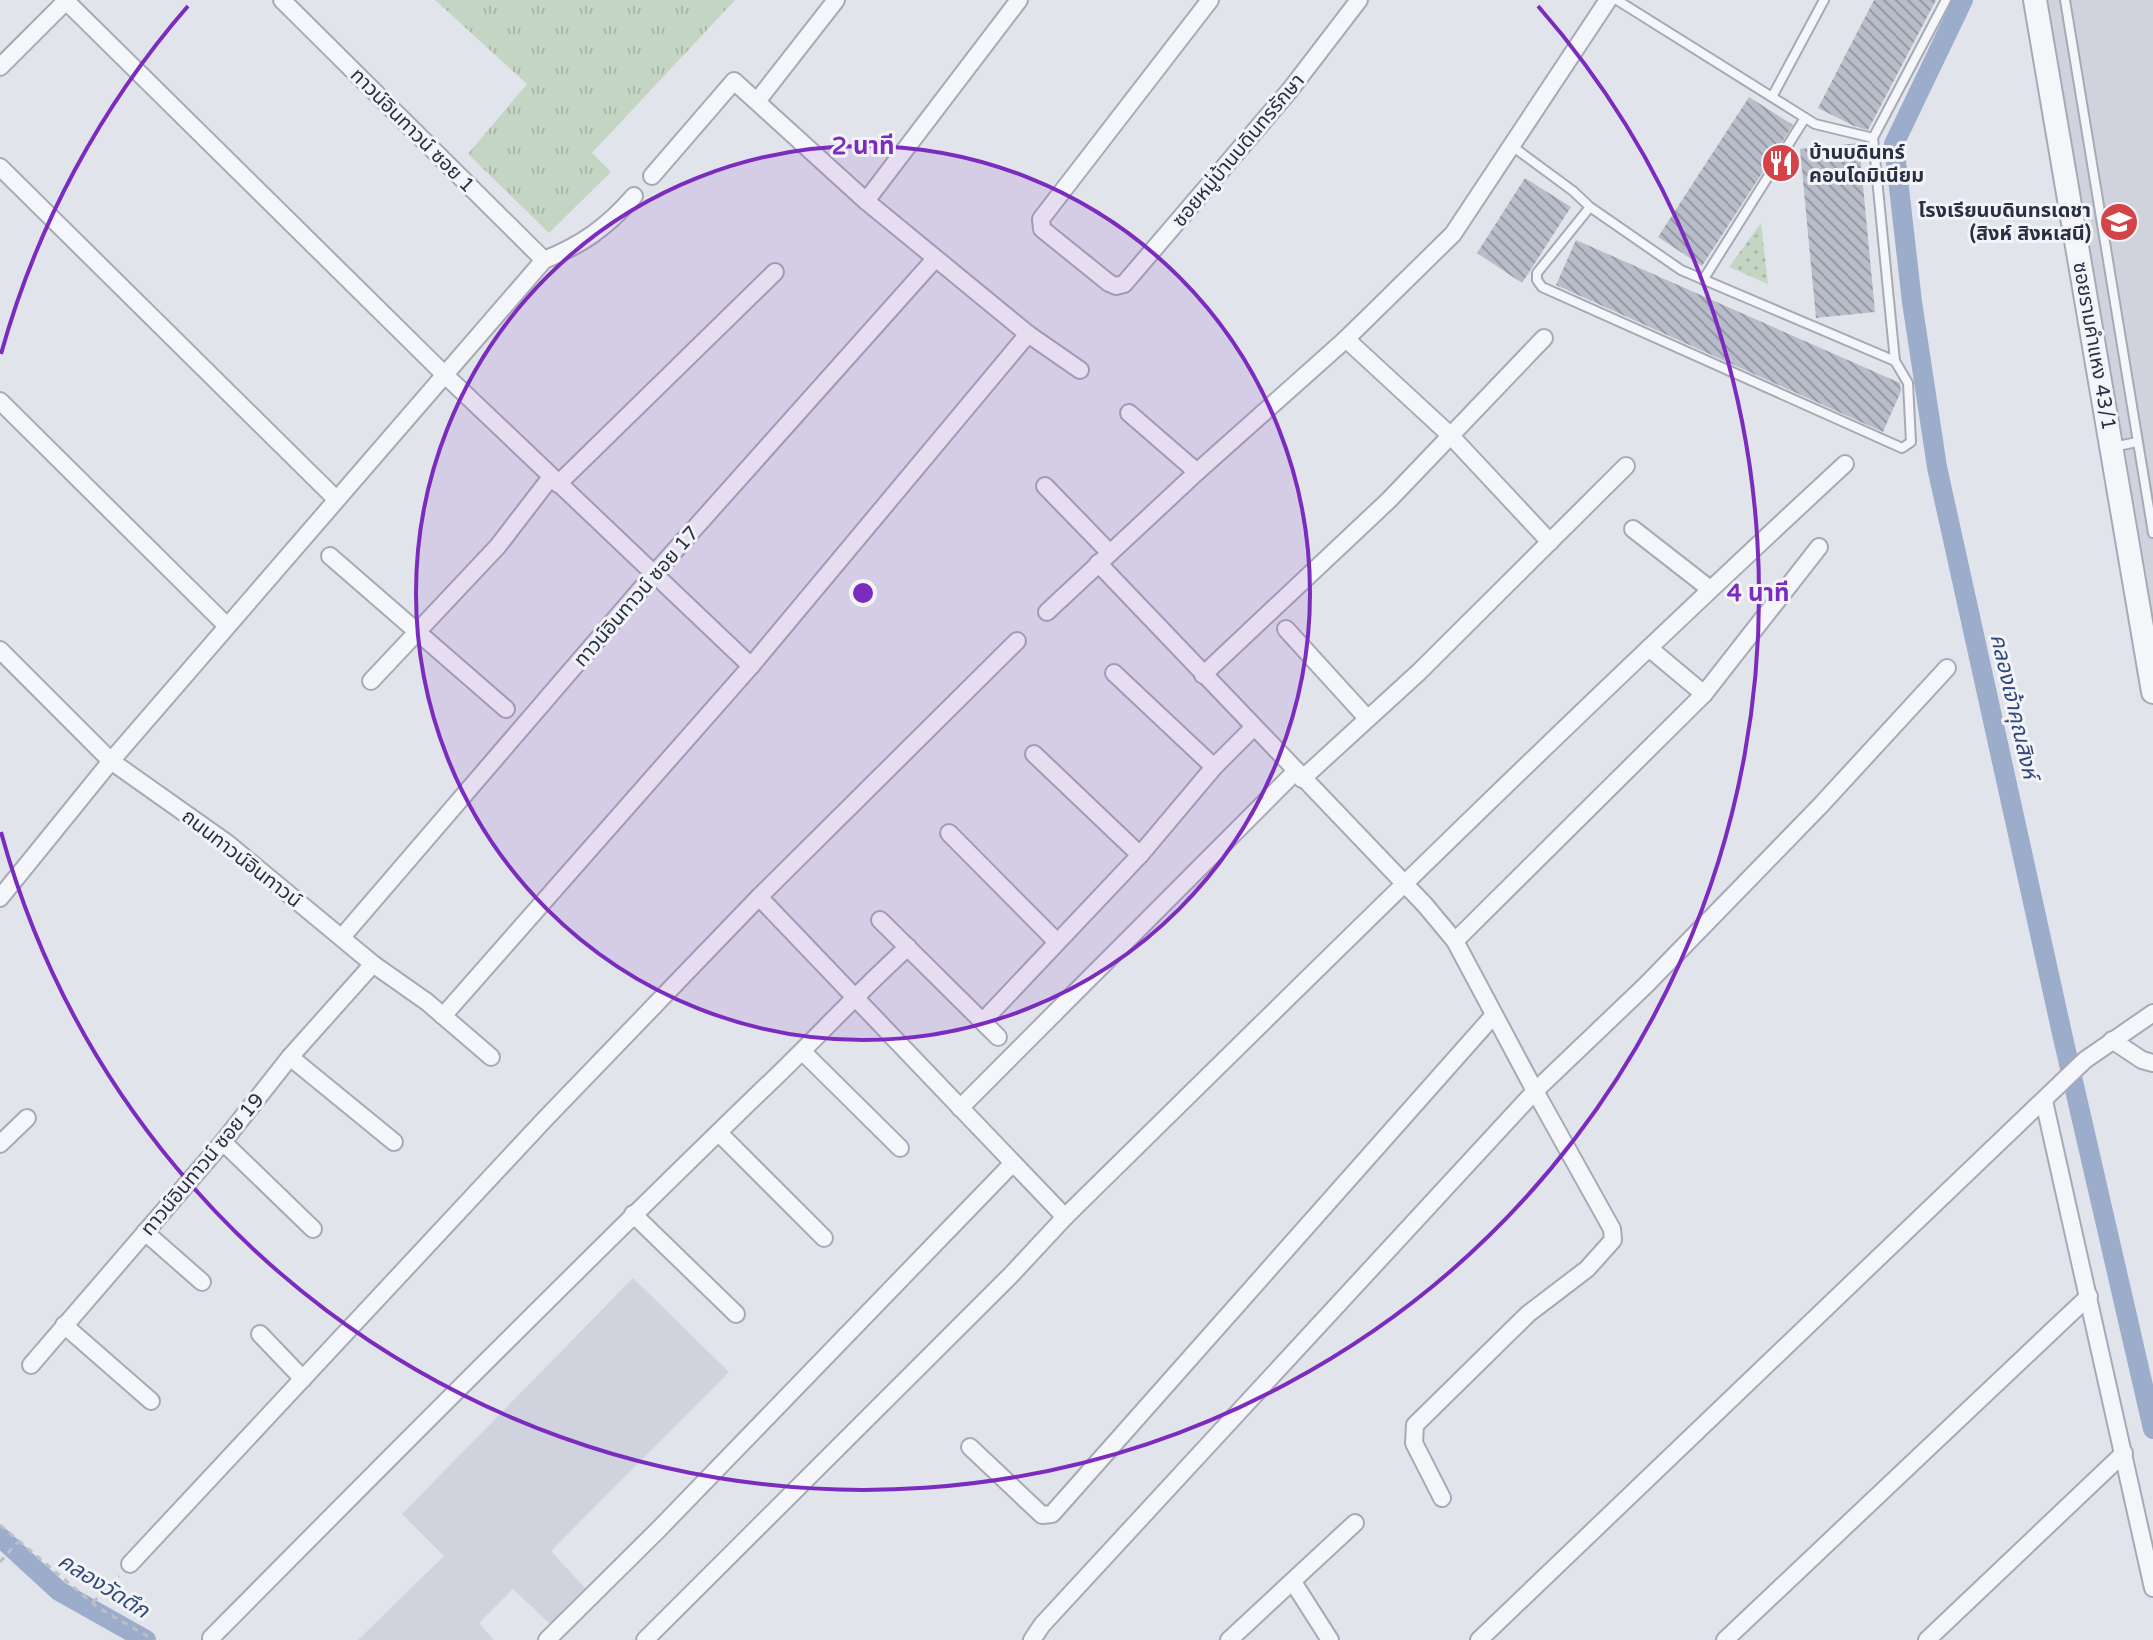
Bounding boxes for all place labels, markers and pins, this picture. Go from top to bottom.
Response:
place label: บ้านบดินทร์ คอนโดมิเนียม [1809,141,1924,188]
restaurant icon: บ้านบดินทร์ คอนโดมิเนียม [1760,142,1802,184]
place label: โรงเรียนบดินทรเดชา (สิงห์ สิงหเสนี) [1918,199,2091,246]
school or university icon: โรงเรียนบดินทรเดชา (สิงห์ สิงหเสนี) [2098,201,2140,243]
centre of rings [849,579,877,607]

